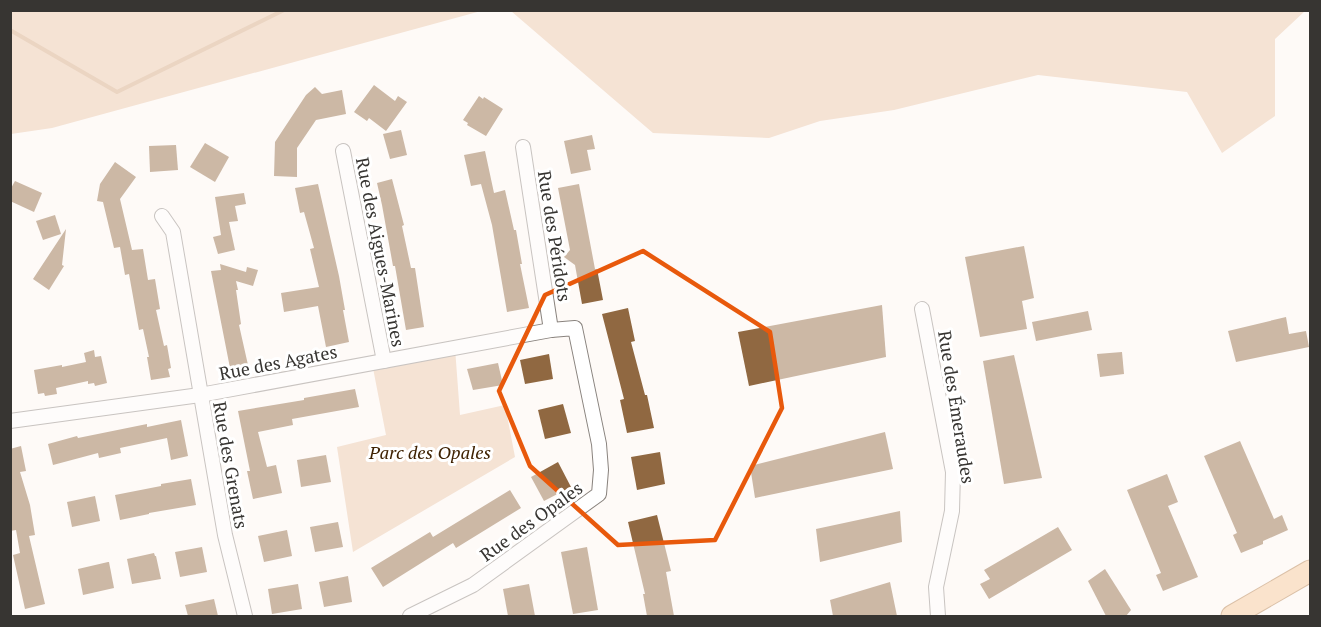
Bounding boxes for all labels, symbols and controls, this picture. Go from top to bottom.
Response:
street label: Rue des Aigues-Marines [351,155,411,349]
street label: Rue des Péridots [533,169,577,303]
street label: Rue des Émeraudes [933,329,981,485]
street label: Rue des Agates [217,339,339,385]
street label: Rue des Grenats [208,399,254,531]
park label: Parc des Opales [368,440,491,464]
street label: Rue des Opales [475,476,587,566]

